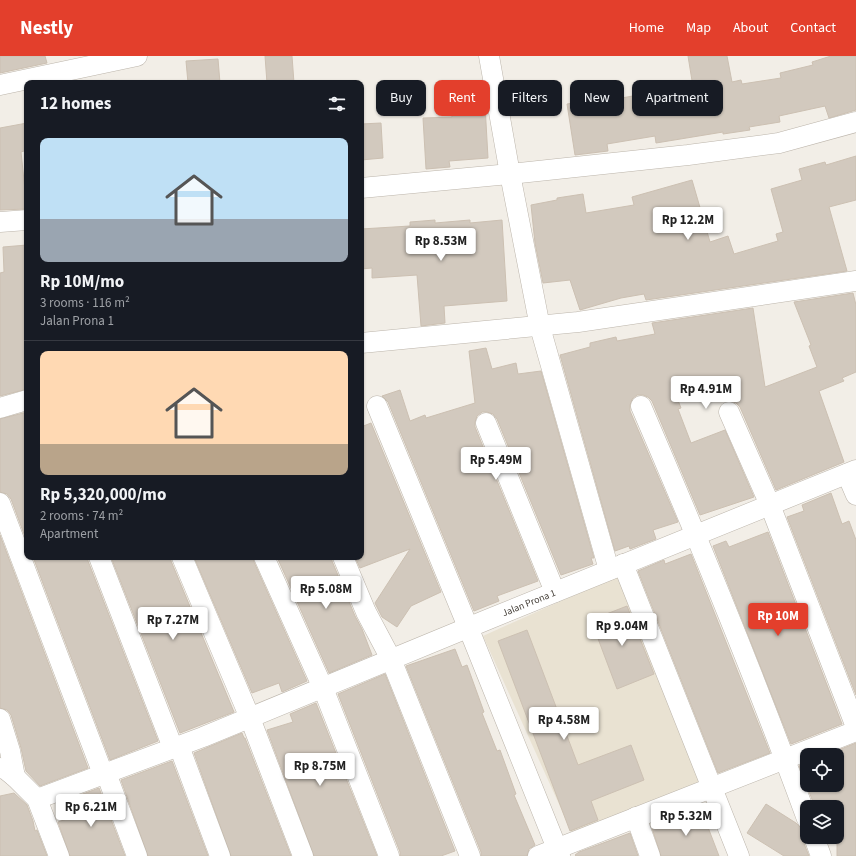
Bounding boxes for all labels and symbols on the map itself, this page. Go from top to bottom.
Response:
pin: Rp 12.2M [647,207,729,241]
pin: Rp 8.53M [400,228,482,262]
pin: Rp 4.91M [665,376,747,410]
pin: Rp 5.49M [455,447,537,481]
pin: Rp 5.08M [285,576,367,610]
street label: Jalan Prona 1 [500,586,558,620]
pin: Rp 10M [745,603,811,637]
pin: Rp 7.27M [132,607,214,641]
pin: Rp 9.04M [581,613,663,647]
pin: Rp 4.58M [523,707,605,741]
pin: Rp 8.75M [279,753,361,787]
pin: Rp 6.21M [50,794,132,828]
pin: Rp 5.32M [645,803,727,837]

